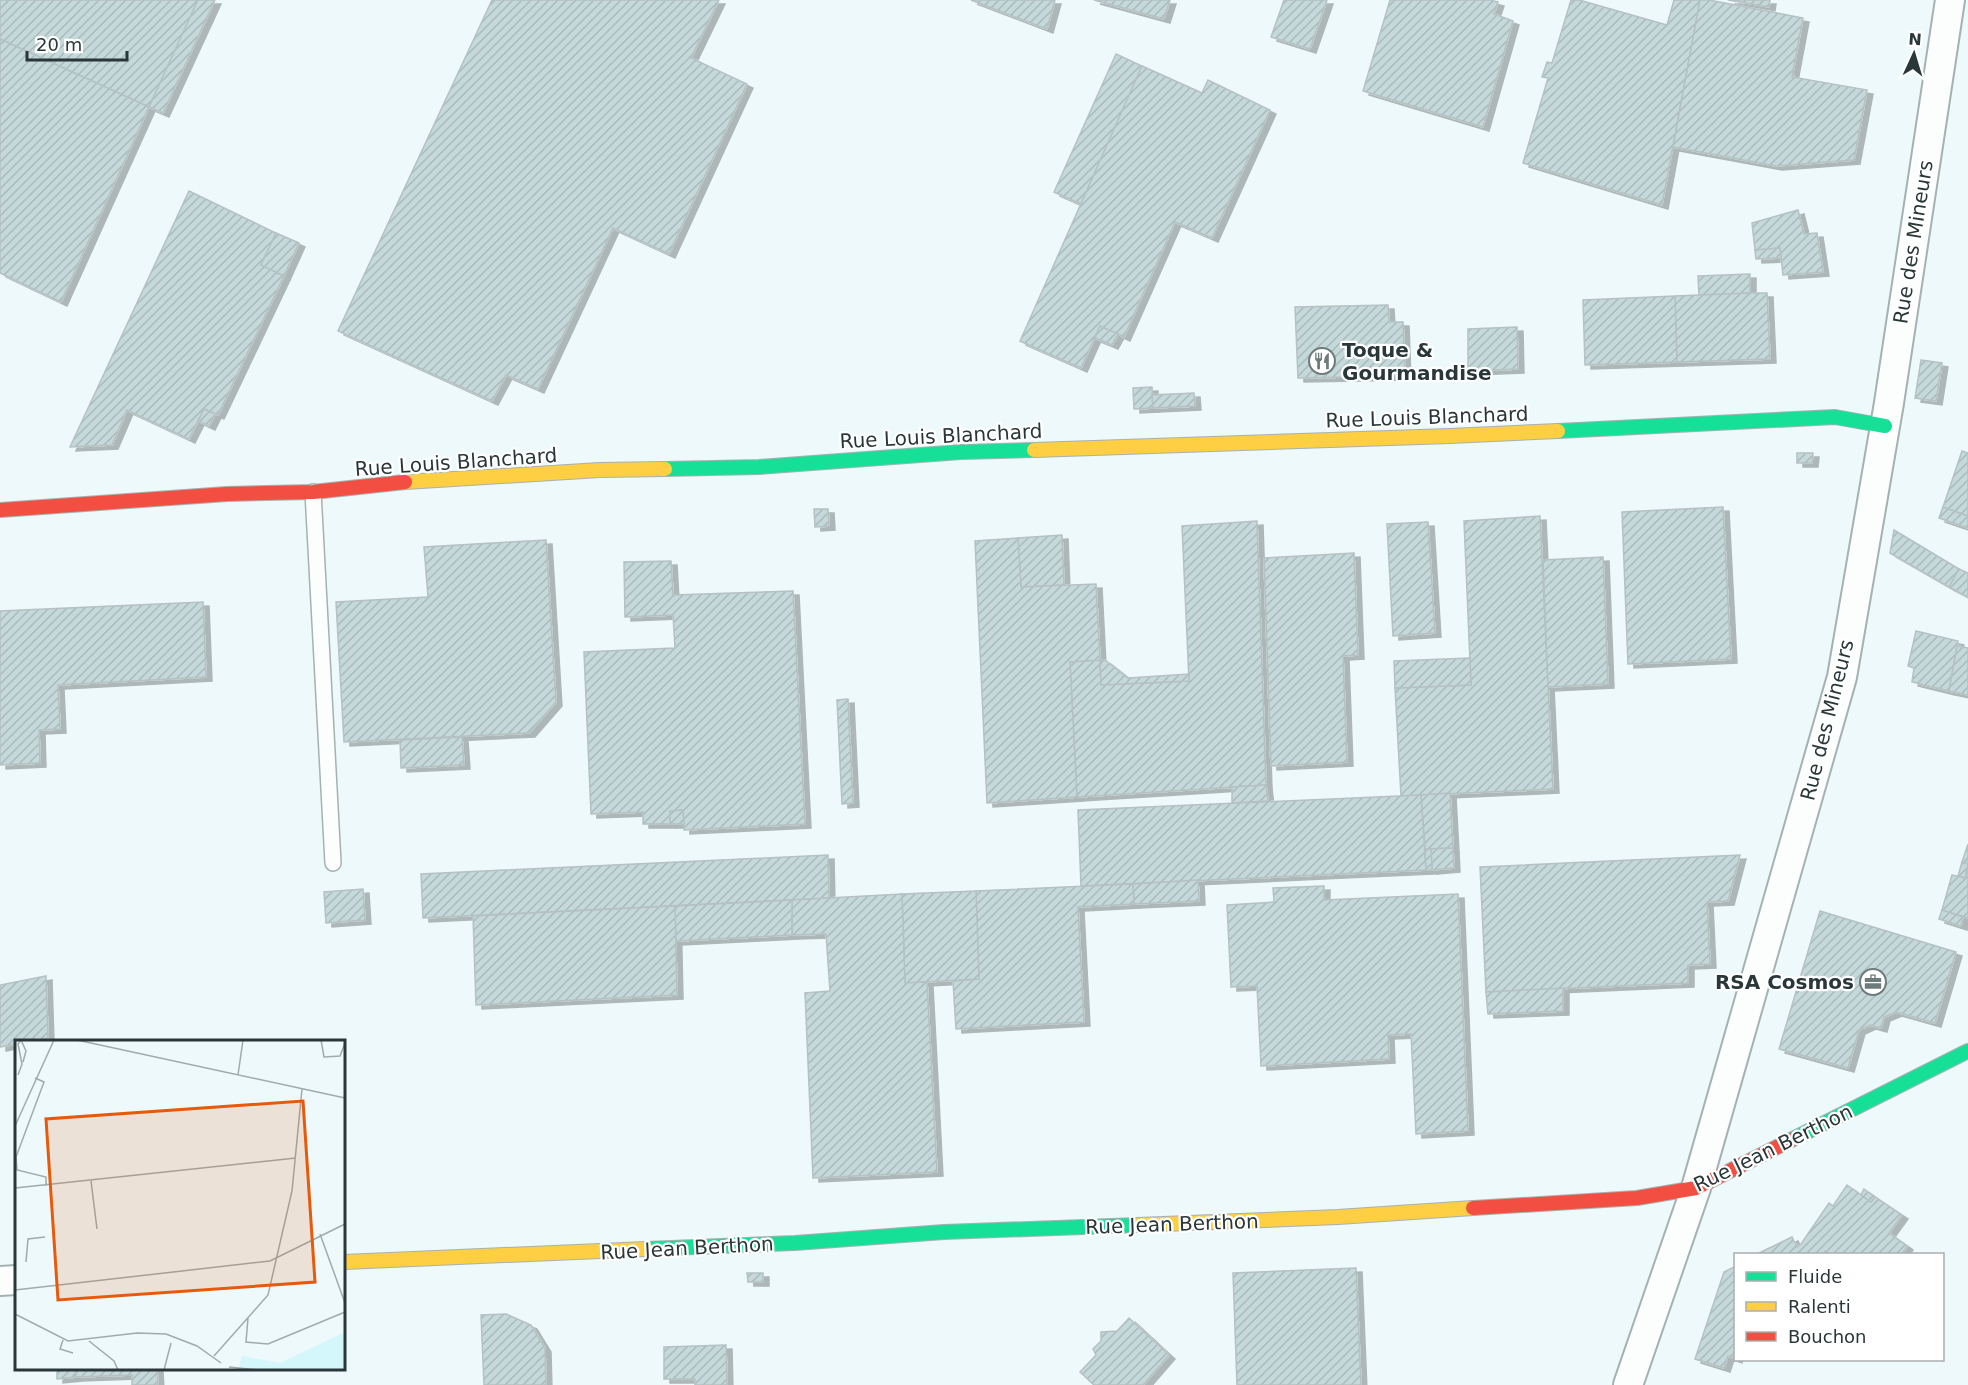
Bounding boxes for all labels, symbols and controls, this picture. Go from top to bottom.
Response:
scale bar [27,24,128,62]
north arrow [1884,24,1944,84]
text: N [1908,30,1922,49]
text: 20 m [36,34,82,55]
street label: Rue des Mineurs [1888,159,1938,325]
place label: Toque & Gourmandise [1342,338,1491,385]
restaurant icon: Toque & Gourmandise [1307,346,1337,376]
street label: Rue Louis Blanchard [1325,401,1529,433]
street label: Rue Louis Blanchard [839,419,1043,453]
street label: Rue Louis Blanchard [354,443,558,481]
street label: Rue des Mineurs [1795,637,1859,803]
office icon: RSA Cosmos [1858,967,1888,997]
place label: RSA Cosmos [1715,970,1854,994]
inset map [15,1040,345,1370]
street label: Rue Jean Berthon [1690,1099,1856,1197]
street label: Rue Jean Berthon [1085,1209,1259,1239]
street label: Rue Jean Berthon [600,1231,774,1265]
legend [1734,1253,1944,1361]
text: Fluide [1788,1266,1842,1287]
text: Ralenti [1788,1296,1851,1317]
text: Bouchon [1788,1326,1867,1347]

